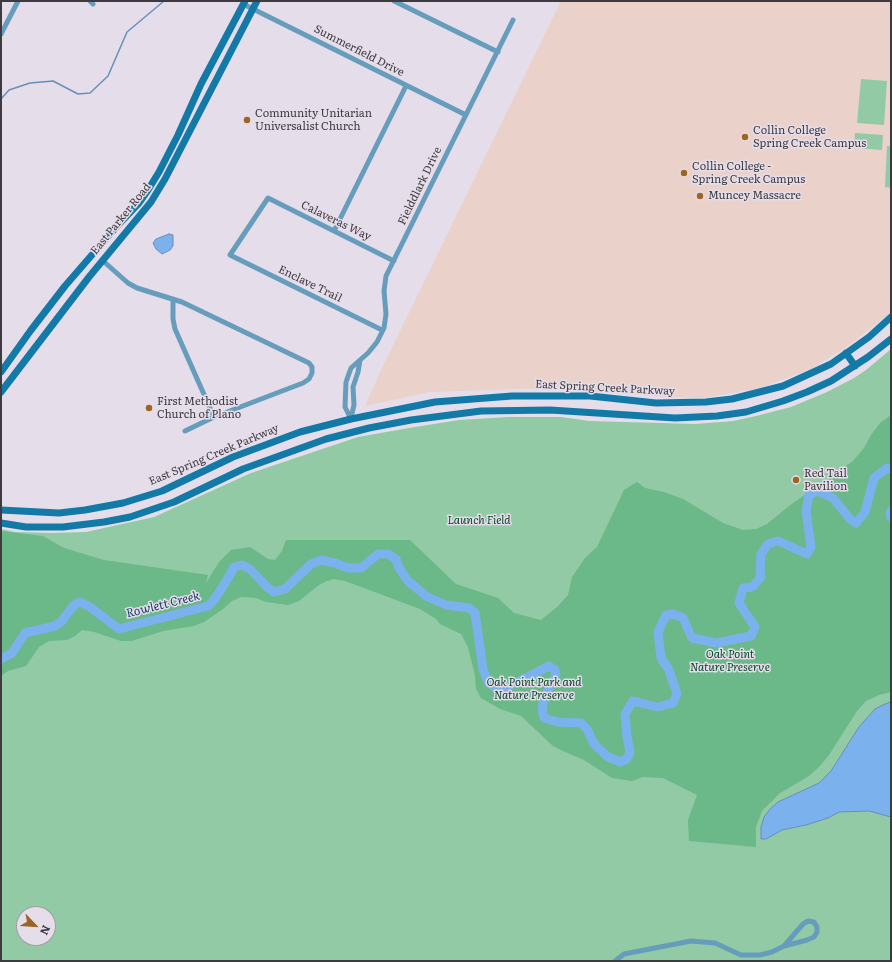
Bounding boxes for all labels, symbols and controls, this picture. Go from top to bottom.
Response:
street label: Summerfield Drive [312,23,406,79]
place label: Community Unitarian Universalist Church [255,107,372,133]
marker: Community Unitarian Universalist Church [242,115,252,125]
place label: Collin College Spring Creek Campus [753,124,866,150]
marker: Collin College Spring Creek Campus [740,132,750,142]
street label: Fielddlark Drive [395,145,445,227]
place label: Collin College - Spring Creek Campus [692,160,805,186]
marker: Collin College - Spring Creek Campus [679,168,689,178]
street label: East Parker Road [88,181,154,257]
place label: Muncey Massacre [708,189,801,203]
marker: Muncey Massacre [695,191,705,201]
street label: Calaveras Way [299,198,373,244]
street label: Enclave Trail [276,263,344,305]
street label: East Spring Creek Parkway [535,378,675,398]
place label: First Methodist Church of Plano [157,395,241,421]
marker: First Methodist Church of Plano [144,403,154,413]
street label: East Spring Creek Parkway [147,422,281,488]
place label: Red Tail Pavilion [804,467,847,493]
marker: Red Tail Pavilion [791,475,801,485]
park label: Launch Field [447,514,511,528]
water label: Rowlett Creek [125,589,201,621]
park label: Oak Point Nature Preserve [690,648,770,674]
park label: Oak Point Park and Nature Preserve [486,676,582,702]
north arrow [16,906,56,946]
text: N [37,923,55,938]

